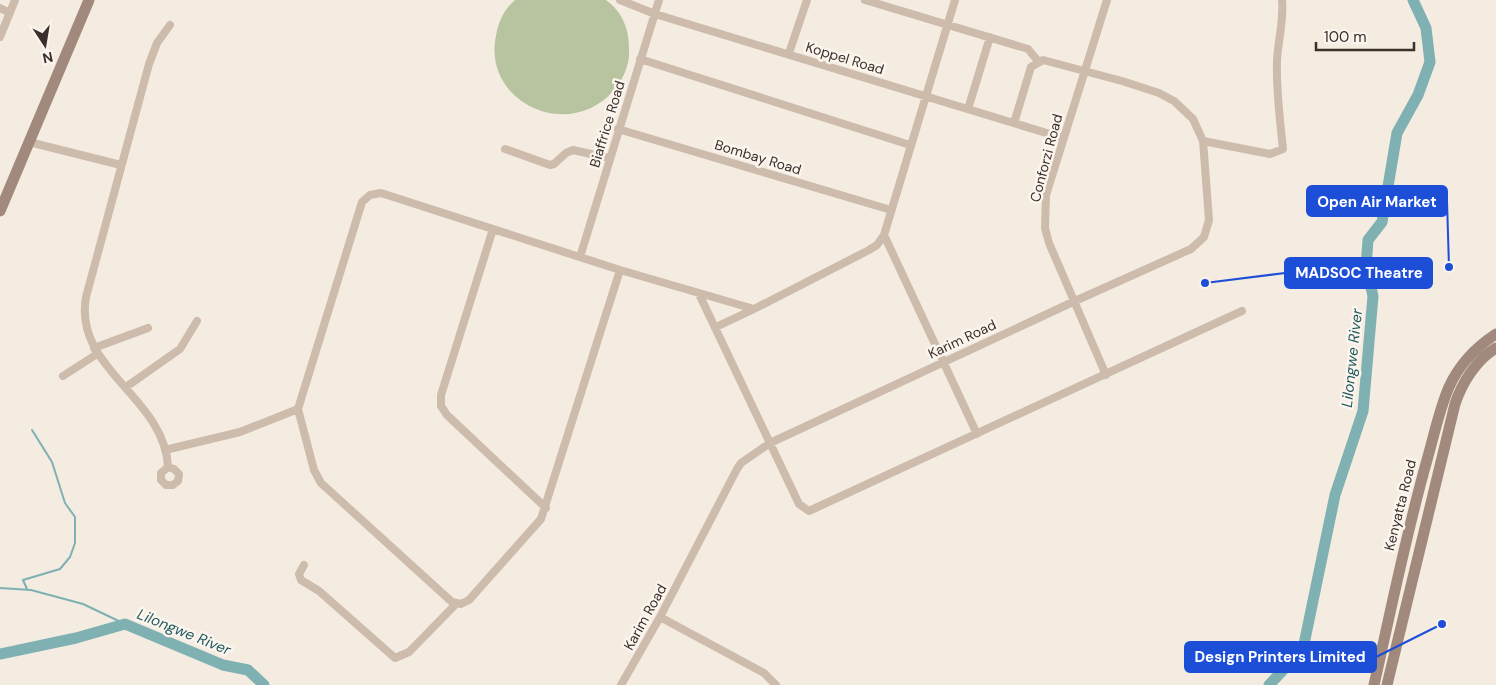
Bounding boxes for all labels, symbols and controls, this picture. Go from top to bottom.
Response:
north arrow [20,20,70,70]
scale bar [1316,20,1414,52]
text: 100 m [1324,27,1367,47]
street label: Koppel Road [804,38,886,78]
text: N [41,48,55,68]
street label: Biaffrice Road [585,78,629,170]
street label: Conforzi Road [1026,112,1066,204]
street label: Bombay Road [713,135,803,179]
callout: Open Air Market [1307,186,1447,216]
text: Open Air Market [1317,192,1437,212]
callout: MADSOC Theatre [1285,258,1432,288]
text: MADSOC Theatre [1295,263,1423,283]
water label: Lilongwe River [1337,307,1367,408]
street label: Karim Road [925,315,999,363]
street label: Kenyatta Road [1380,458,1420,552]
street label: Karim Road [619,581,671,653]
water label: Lilongwe River [134,604,234,660]
callout: Design Printers Limited [1185,642,1376,672]
text: Design Printers Limited [1195,647,1366,667]

